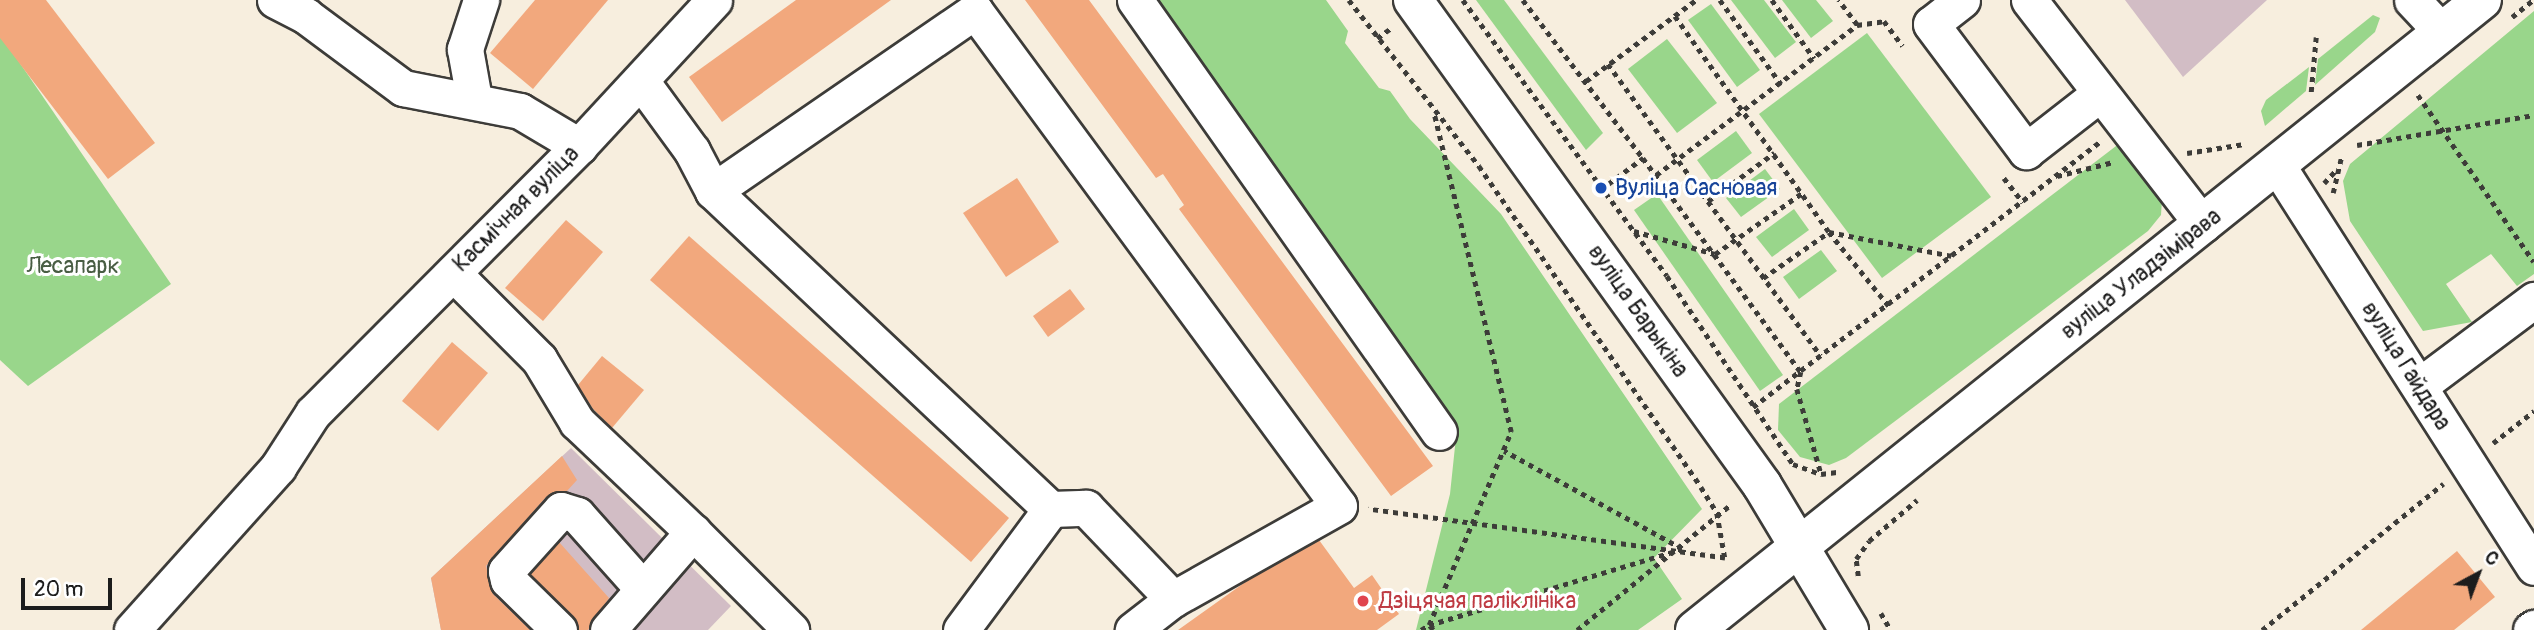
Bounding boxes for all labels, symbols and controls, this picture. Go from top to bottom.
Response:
street label: Касмічная вуліца [447,140,585,278]
place label: Вуліца Сасновая [1615,174,1777,202]
marker: Вуліца Сасновая [1593,180,1609,196]
street label: вуліца Уладзімірава [2055,203,2227,345]
street label: вуліца Барыкіна [1582,239,1694,383]
park label: Лесапарк [27,252,119,280]
street label: вуліца Гайдара [2356,297,2456,435]
north arrow [2443,539,2513,609]
text: С [2479,545,2504,571]
scale bar [24,564,116,608]
text: 20 m [34,576,83,603]
place label: Дзіцячая паліклініка [1379,587,1576,615]
marker: Дзіцячая паліклініка [1353,591,1373,611]

